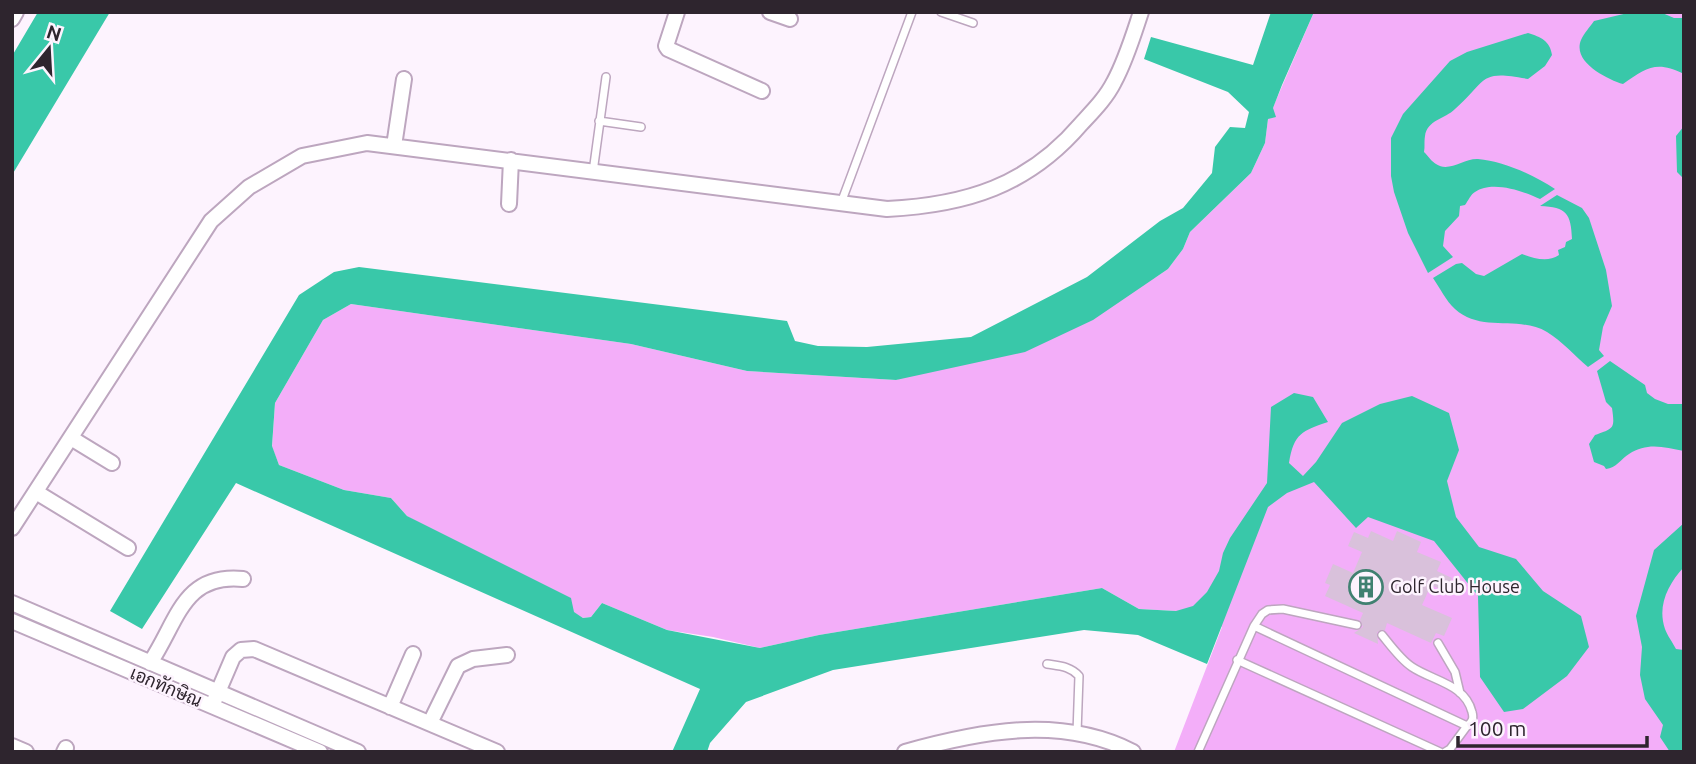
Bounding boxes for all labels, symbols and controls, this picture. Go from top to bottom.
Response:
north arrow [14,14,84,84]
text: N [44,20,64,45]
building icon: Golf Club House [1347,568,1385,606]
place label: Golf Club House [1390,576,1520,596]
street label: เอกทักษิณ [128,662,205,710]
scale bar [1458,704,1647,748]
text: 100 m [1468,716,1526,740]

